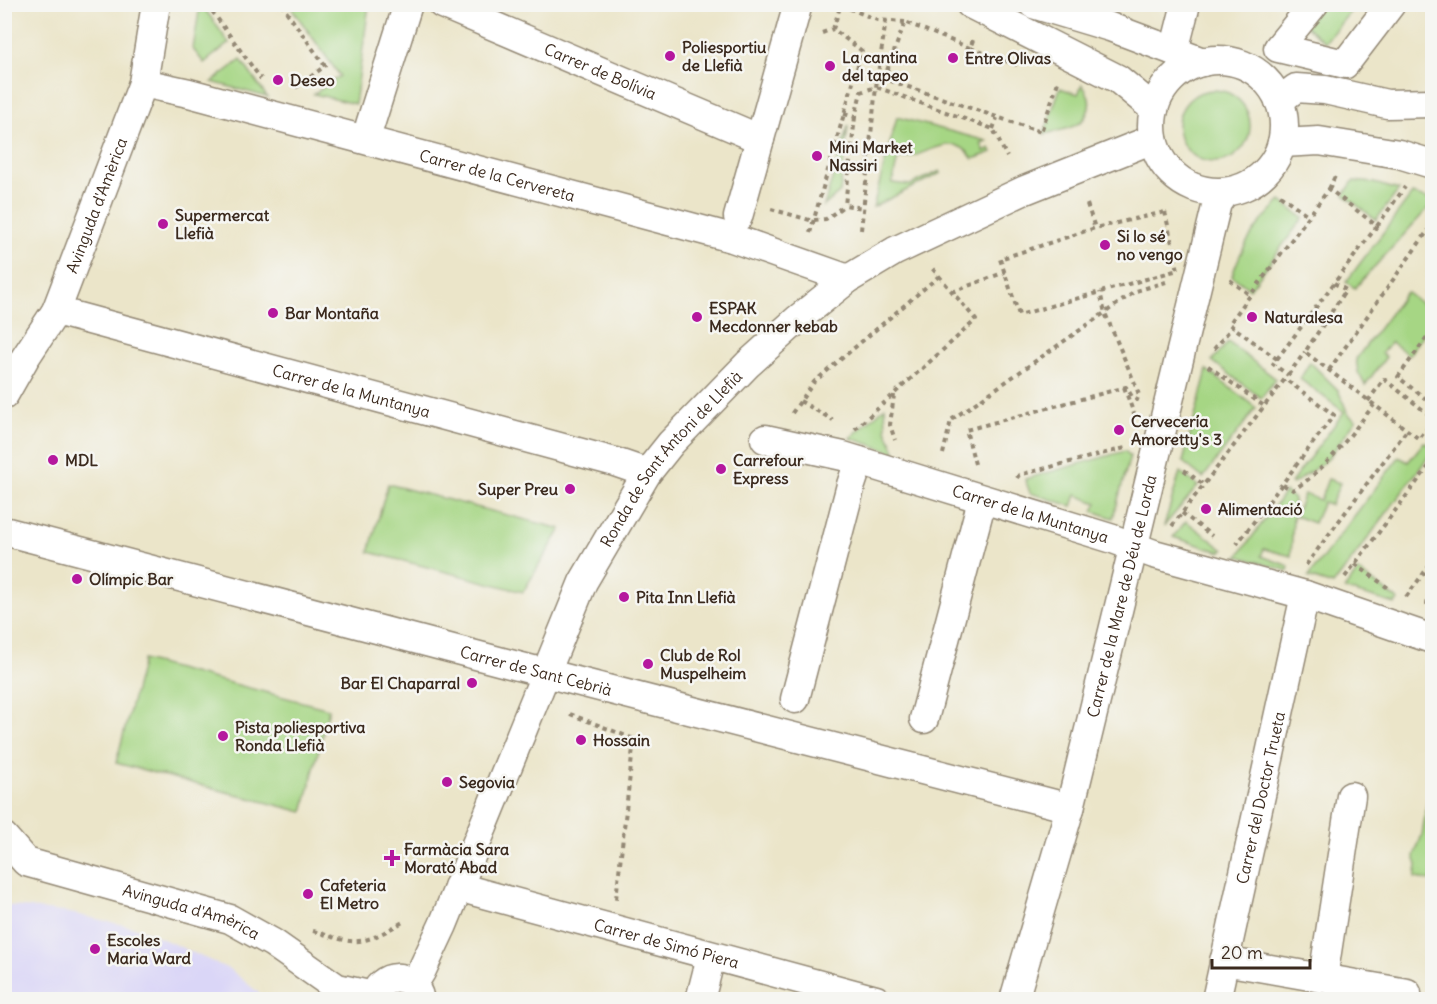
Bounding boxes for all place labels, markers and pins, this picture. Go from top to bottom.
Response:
place label: Poliesportiu de Llefià [682,37,767,75]
place label: La cantina del tapeo [842,47,917,86]
place label: Entre Olivas [965,48,1051,68]
marker: Poliesportiu de Llefià [663,49,677,63]
marker: Entre Olivas [946,51,960,65]
marker: La cantina del tapeo [823,59,837,73]
place label: Deseo [290,70,335,90]
marker: Deseo [271,73,285,87]
place label: Mini Market Nassiri [829,137,913,175]
marker: Mini Market Nassiri [810,149,824,163]
place label: Supermercat Llefià [175,205,270,243]
marker: Supermercat Llefià [156,217,170,231]
place label: Si lo sé no vengo [1117,226,1183,265]
marker: Si lo sé no vengo [1098,238,1112,252]
place label: ESPAK Mecdonner kebab [709,298,838,336]
place label: Bar Montaña [285,303,379,323]
marker: Bar Montaña [266,306,280,320]
place label: Naturalesa [1264,307,1343,327]
marker: ESPAK Mecdonner kebab [690,310,704,324]
marker: Naturalesa [1245,310,1259,324]
place label: Cervecería Amoretty's 3 [1131,411,1222,450]
marker: Cervecería Amoretty's 3 [1112,423,1126,437]
place label: MDL [65,450,98,470]
place label: Carrefour Express [733,450,804,489]
marker: MDL [46,453,60,467]
marker: Carrefour Express [714,462,728,476]
place label: Super Preu [478,479,559,500]
marker: Super Preu [563,482,577,496]
place label: Alimentació [1218,499,1302,519]
marker: Alimentació [1199,502,1213,516]
place label: Olímpic Bar [89,569,174,590]
marker: Olímpic Bar [70,572,84,586]
place label: Pita Inn Llefià [636,587,736,607]
marker: Pita Inn Llefià [617,590,631,604]
place label: Club de Rol Muspelheim [660,645,746,684]
marker: Club de Rol Muspelheim [641,657,655,671]
place label: Bar El Chaparral [340,673,460,694]
marker: Bar El Chaparral [465,676,479,690]
place label: Pista poliesportiva Ronda Llefià [235,717,365,755]
marker: Pista poliesportiva Ronda Llefià [216,729,230,743]
place label: Hossain [593,730,650,750]
marker: Hossain [574,733,588,747]
place label: Segovia [459,772,515,793]
marker: Segovia [440,775,454,789]
place label: Farmàcia Sara Morató Abad [404,839,509,877]
marker: Farmàcia Sara Morató Abad [385,851,399,865]
place label: Cafeteria El Metro [320,875,386,913]
marker: Cafeteria El Metro [301,887,315,901]
place label: Escoles Maria Ward [107,930,192,968]
marker: Escoles Maria Ward [88,942,102,956]

